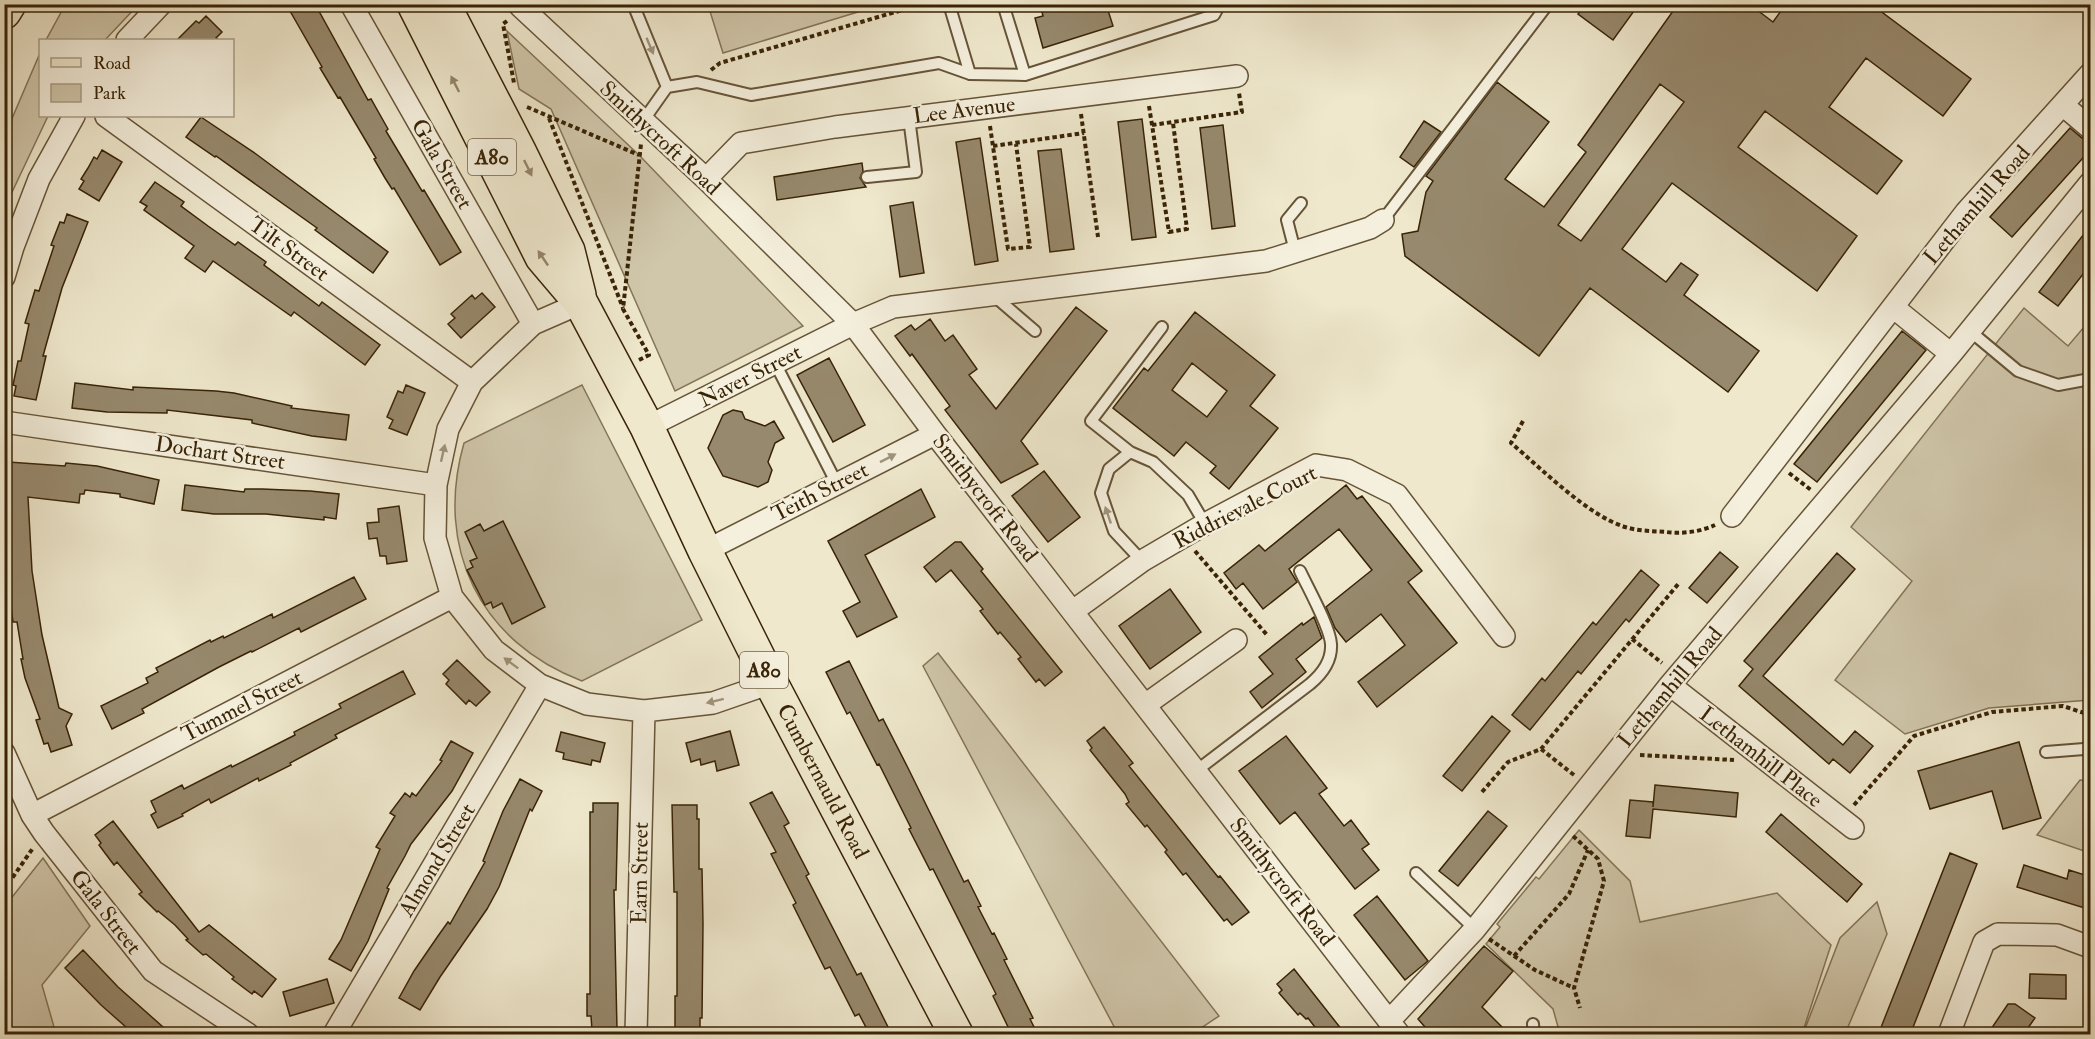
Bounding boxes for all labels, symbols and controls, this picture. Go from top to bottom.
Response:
one-way arrow [646,37,655,55]
legend [39,39,234,117]
text: Road [93,52,131,75]
one-way arrow [450,75,460,92]
street label: Smithycroft Road [594,75,726,201]
text: Park [93,82,126,105]
street label: Lee Avenue [911,90,1017,130]
street label: Gala Street [405,114,479,214]
road number: A80 [468,139,516,175]
street label: Lethamhill Road [1917,139,2037,270]
one-way arrow [523,160,532,177]
street label: Tilt Street [243,211,335,287]
one-way arrow [537,250,549,266]
street label: Naver Street [694,338,806,414]
street label: Smithycroft Road [926,428,1044,568]
street label: Dochart Street [153,430,287,476]
one-way arrow [439,443,448,462]
one-way arrow [880,453,897,463]
street label: Teith Street [767,456,873,528]
street label: Riddrievale Court [1168,459,1322,555]
one-way arrow [1103,506,1113,524]
street label: Lethamhill Road [1611,621,1729,753]
road number: A80 [740,652,788,688]
one-way arrow [504,658,519,670]
street label: Tummel Street [177,664,307,748]
one-way arrow [706,697,724,707]
street label: Cumbernauld Road [771,699,875,864]
street label: Lethamhill Place [1694,700,1828,814]
street label: Almond Street [392,798,482,922]
street label: Smithycroft Road [1223,812,1341,952]
street label: Earn Street [625,822,655,924]
street label: Gala Street [64,864,148,960]

